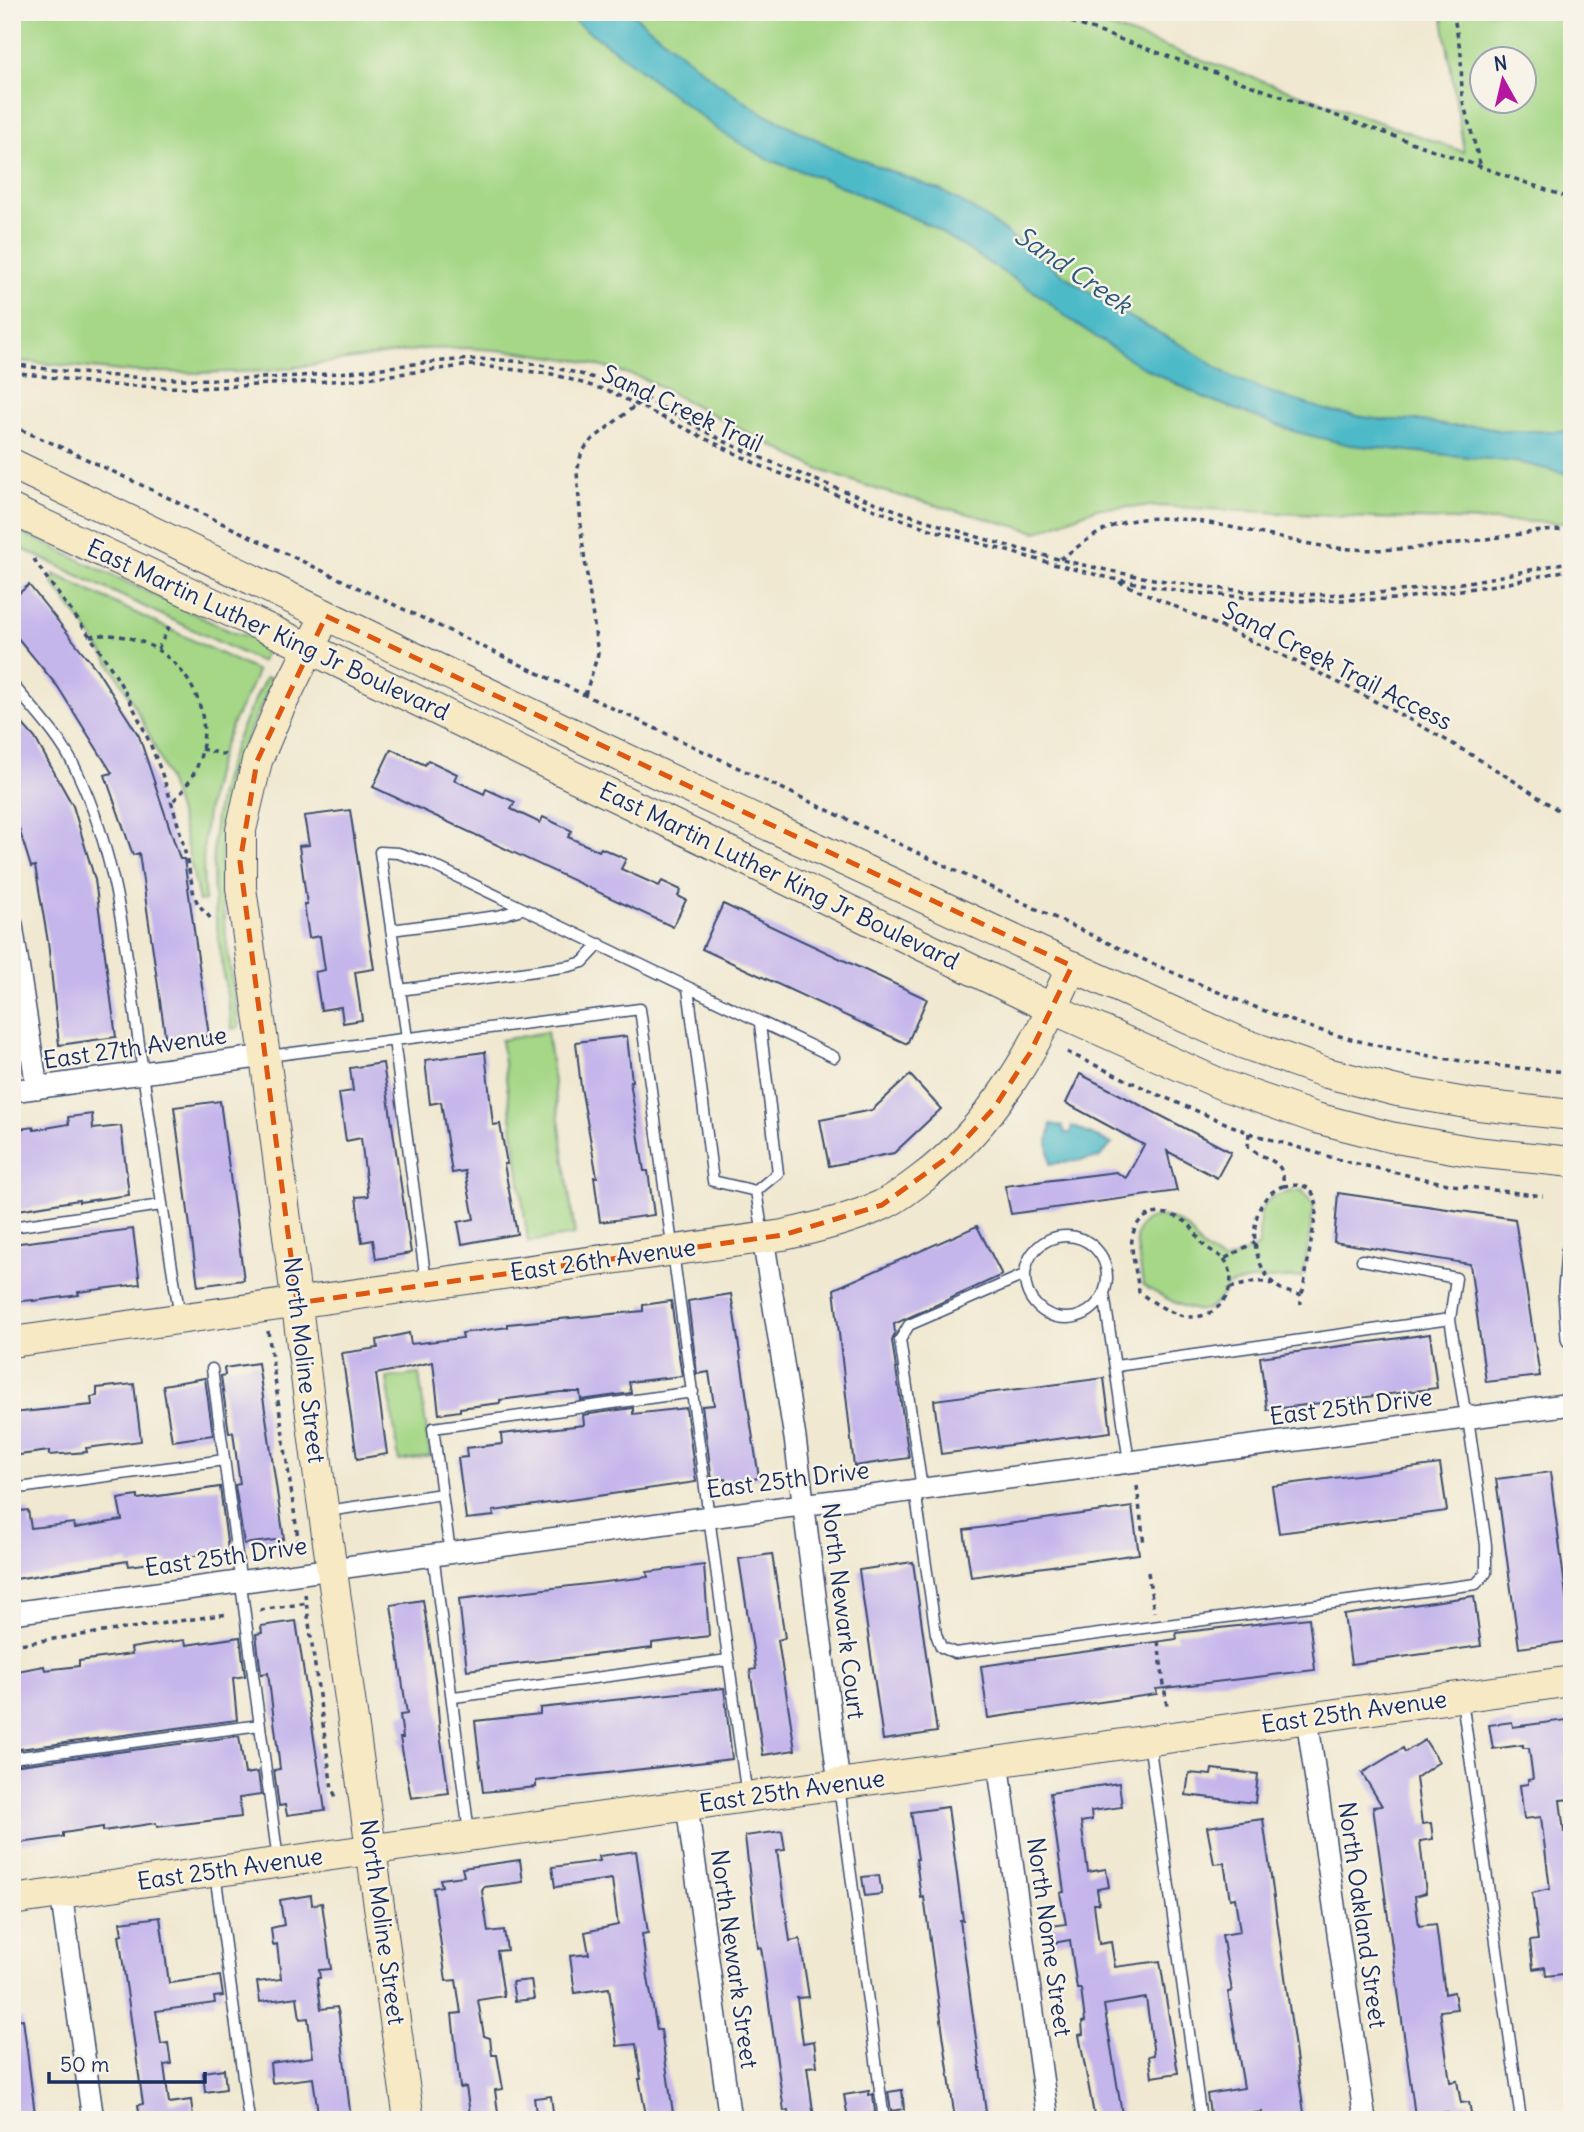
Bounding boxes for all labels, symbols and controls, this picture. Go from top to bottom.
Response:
north arrow [1468,46,1538,116]
text: N [1492,50,1509,76]
water label: Sand Creek [1009,218,1139,322]
street label: Sand Creek Trail [597,358,768,459]
street label: East Martin Luther King Jr Boulevard [82,532,454,726]
street label: Sand Creek Trail Access [1218,594,1457,736]
street label: East Martin Luther King Jr Boulevard [595,775,964,976]
street label: East 27th Avenue [41,1019,229,1075]
street label: East 26th Avenue [508,1231,698,1287]
street label: North Moline Street [277,1255,333,1465]
street label: East 25th Drive [1268,1381,1434,1431]
street label: East 25th Drive [705,1454,871,1504]
street label: North Newark Court [816,1501,872,1721]
street label: East 25th Drive [143,1530,309,1582]
street label: East 25th Avenue [1259,1683,1449,1739]
street label: East 25th Avenue [697,1762,887,1818]
street label: North Oakland Street [1332,1800,1394,2030]
street label: North Moline Street [354,1817,412,2027]
street label: North Nome Street [1021,1835,1079,2038]
street label: East 25th Avenue [135,1840,325,1896]
street label: North Newark Street [705,1847,765,2070]
scale bar [49,2041,205,2085]
text: 50 m [60,2051,109,2078]

